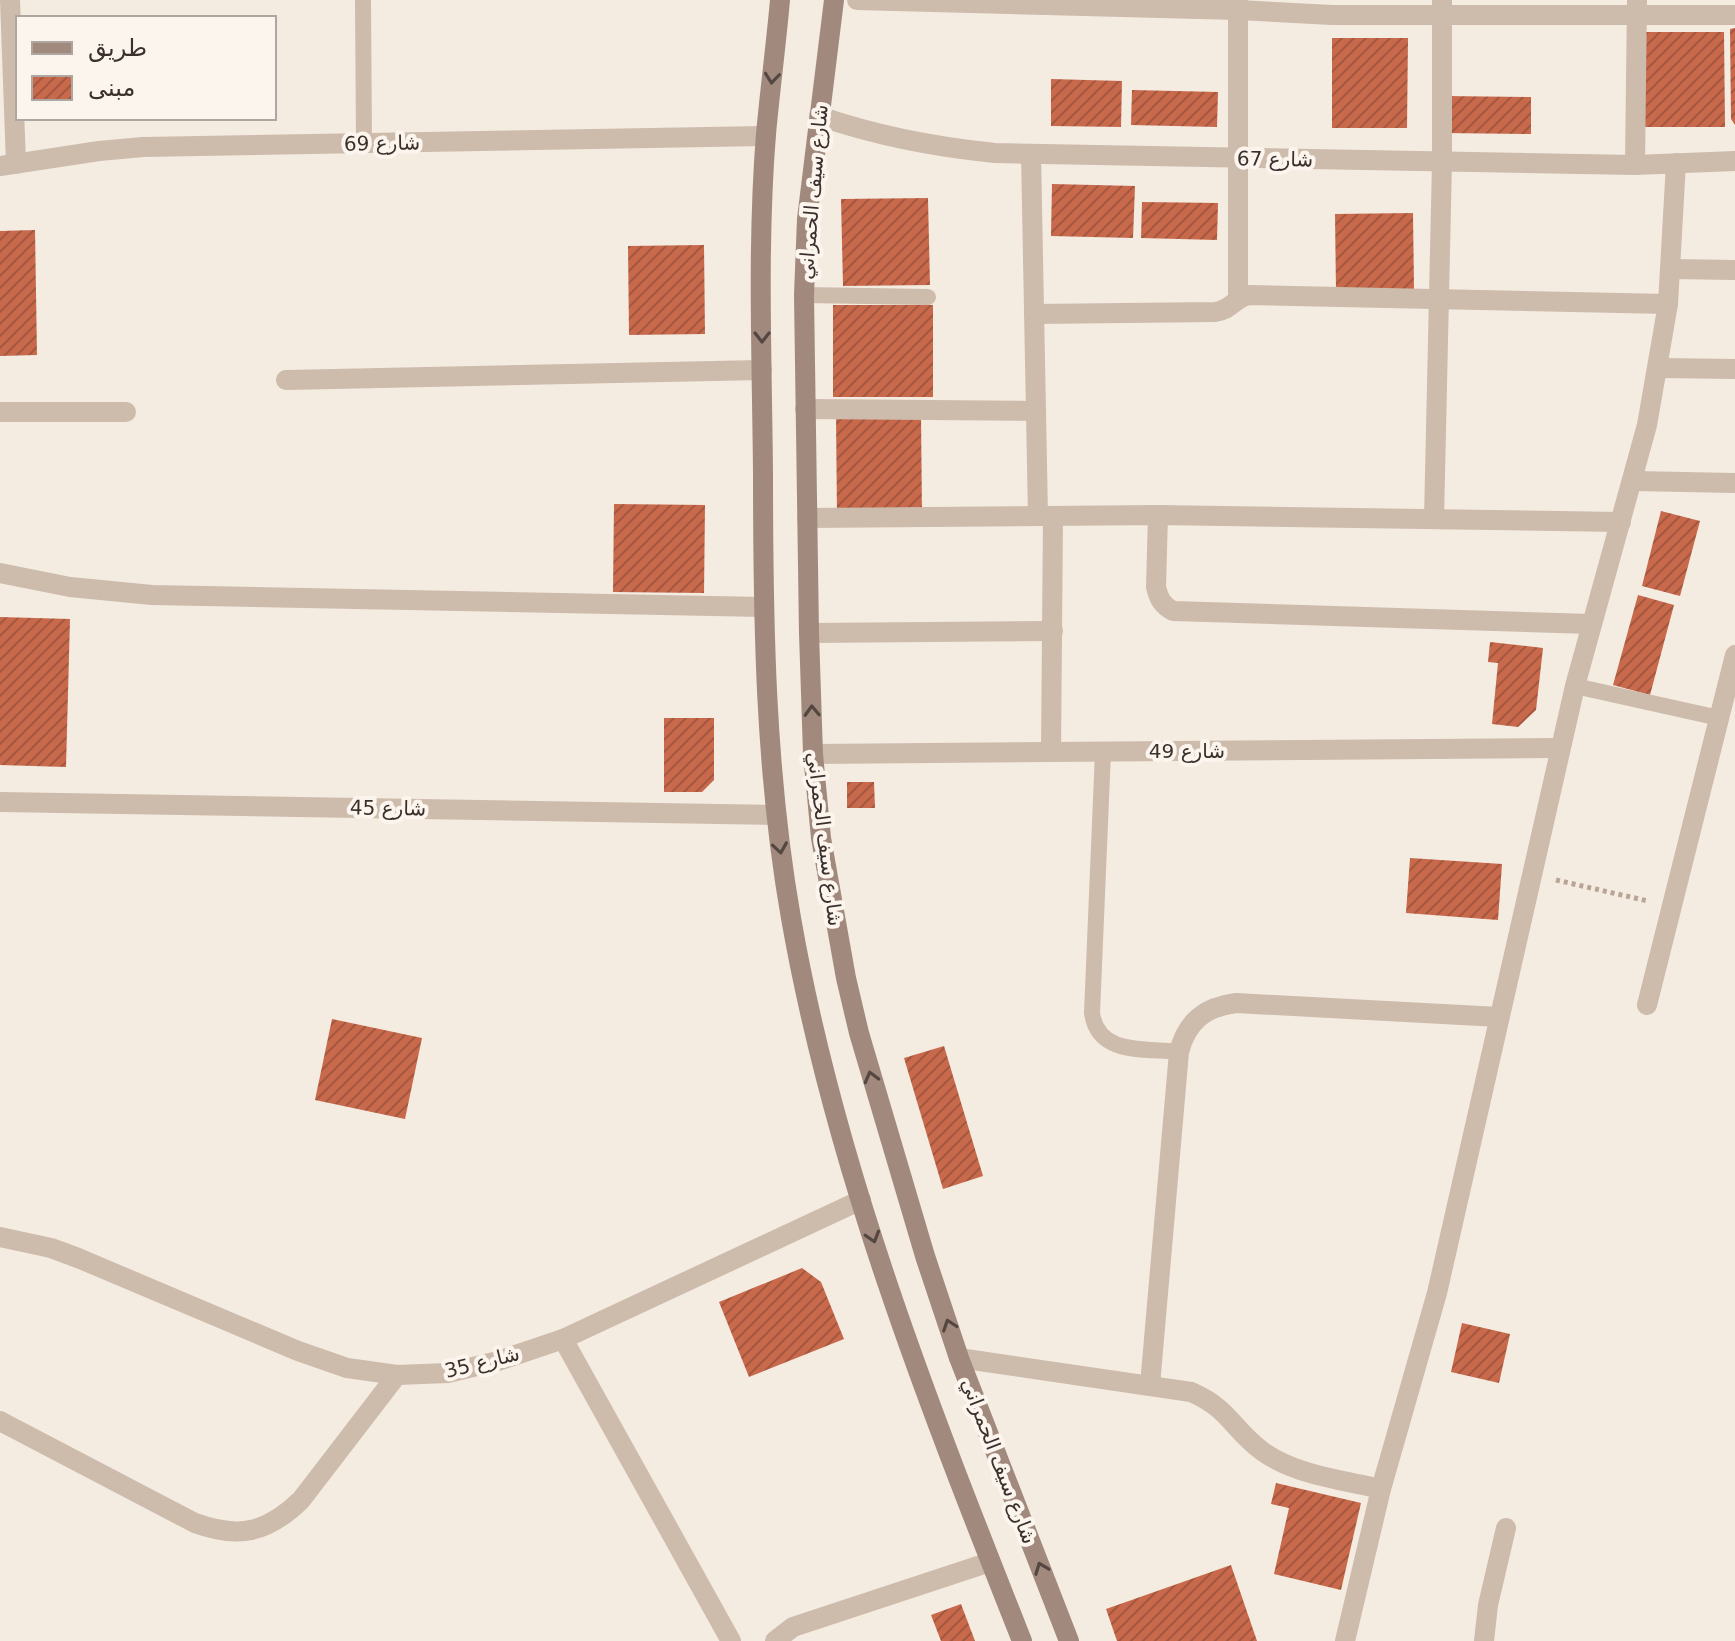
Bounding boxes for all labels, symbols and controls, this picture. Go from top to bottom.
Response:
legend [16,16,276,120]
text: طريق [88,34,147,62]
one-way arrow [764,71,781,84]
text: مبنى [88,74,135,102]
street label: شارع سيف الحمراني [793,103,834,281]
street label: شارع 69 [344,130,420,156]
street label: شارع 67 [1237,146,1313,172]
one-way arrow [753,331,771,344]
one-way arrow [803,704,820,717]
street label: شارع 49 [1149,739,1225,763]
street label: شارع سيف الحمراني [801,750,848,928]
street label: شارع 45 [350,795,426,821]
one-way arrow [771,842,788,855]
one-way arrow [863,1071,880,1085]
one-way arrow [864,1230,880,1243]
one-way arrow [942,1319,958,1333]
street label: شارع 35 [442,1341,522,1383]
street label: شارع سيف الحمراني [955,1375,1042,1548]
one-way arrow [1034,1562,1051,1576]

